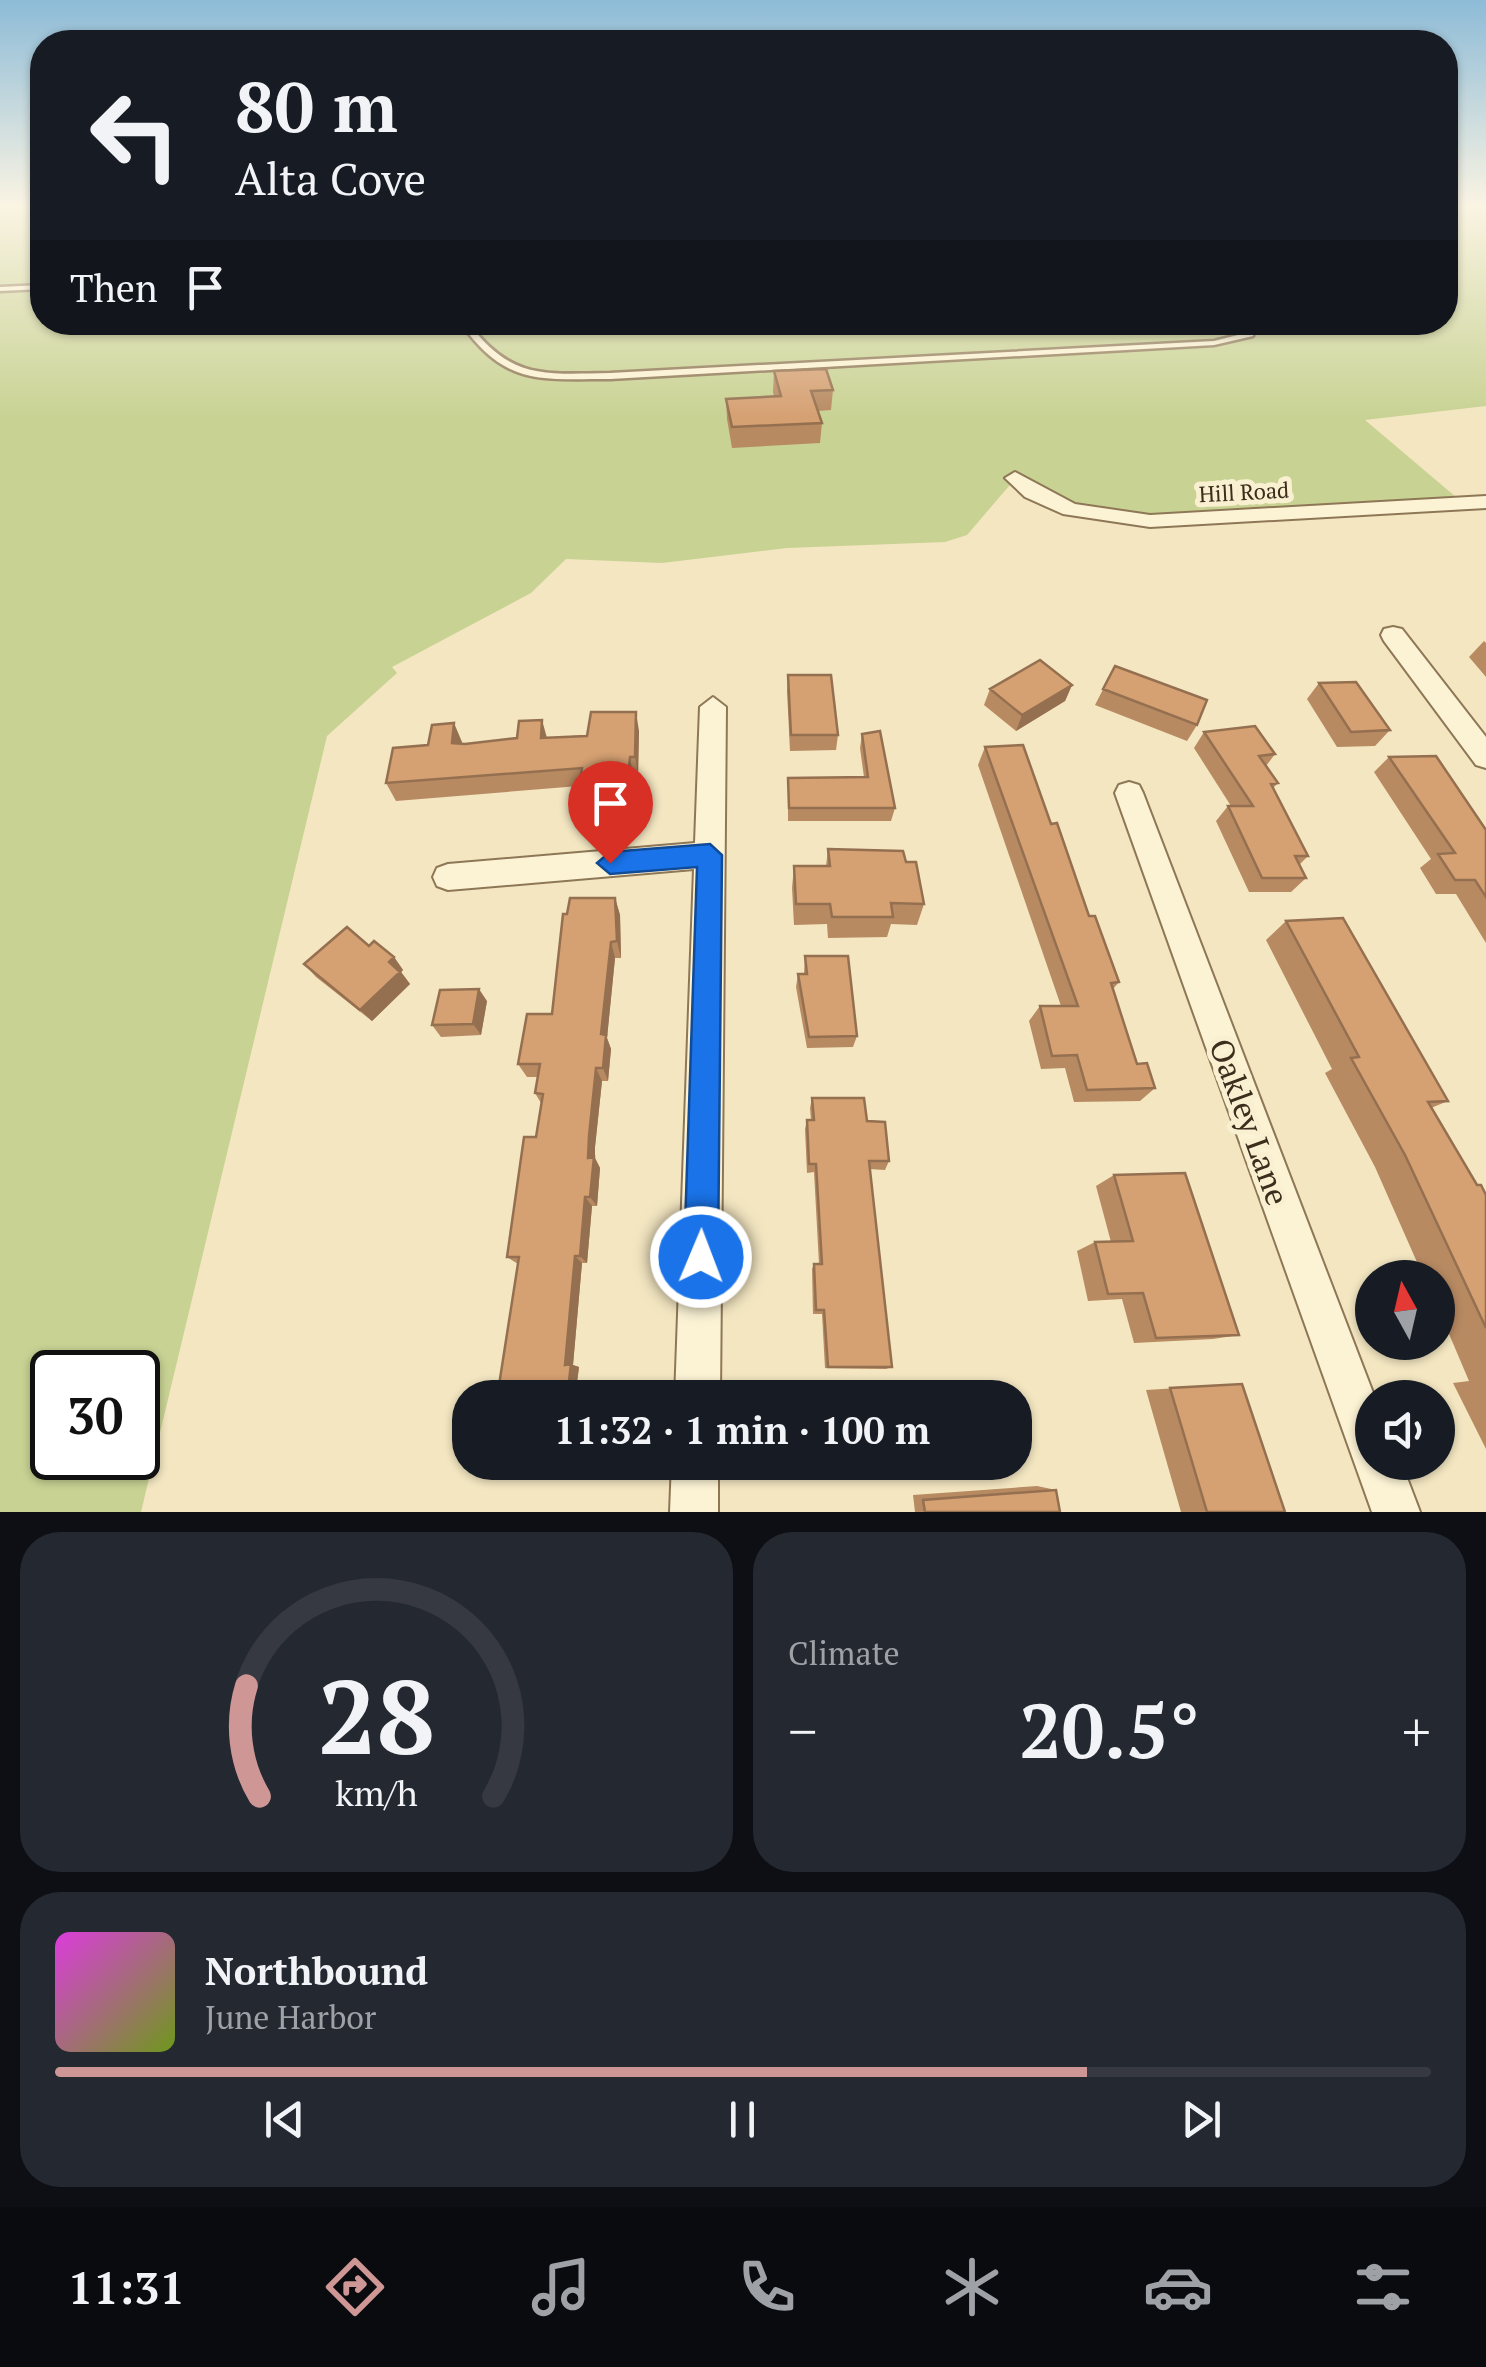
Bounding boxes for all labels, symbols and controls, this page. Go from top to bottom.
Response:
text: 80 m [235,59,398,152]
icon: left [70,70,200,200]
text: Alta Cove [235,148,426,208]
icon: arrive [178,260,233,315]
text: Then [70,263,158,313]
street label: Hill Road [1198,475,1290,508]
pin [568,761,653,864]
icon: arrive [583,776,638,831]
street label: Oakley Lane [1200,1033,1299,1211]
position arrow [649,1205,753,1309]
north arrow [1355,1260,1455,1360]
map controls [1355,1260,1455,1480]
speed limit sign: 30 [30,1350,160,1480]
button: sound [1355,1380,1455,1480]
text: 11:32 · 1 min · 100 m [554,1405,930,1455]
text: Climate [788,1632,900,1674]
text: 28 [318,1646,435,1784]
text: 20.5° [1019,1680,1200,1779]
text: − [788,1694,817,1767]
text: + [1402,1694,1431,1767]
text: km/h [335,1769,418,1816]
text: Northbound [205,1946,428,1996]
text: June Harbor [205,1996,376,2038]
icon: previous [257,2092,312,2147]
icon: pause [715,2092,770,2147]
icon: next [1174,2092,1229,2147]
icon: directions [320,2252,390,2322]
icon: music [526,2252,596,2322]
icon: phone [732,2252,802,2322]
icon: climate [937,2252,1007,2322]
icon: car [1143,2252,1213,2322]
icon: filters [1348,2252,1418,2322]
text: 11:31 [68,2257,185,2317]

